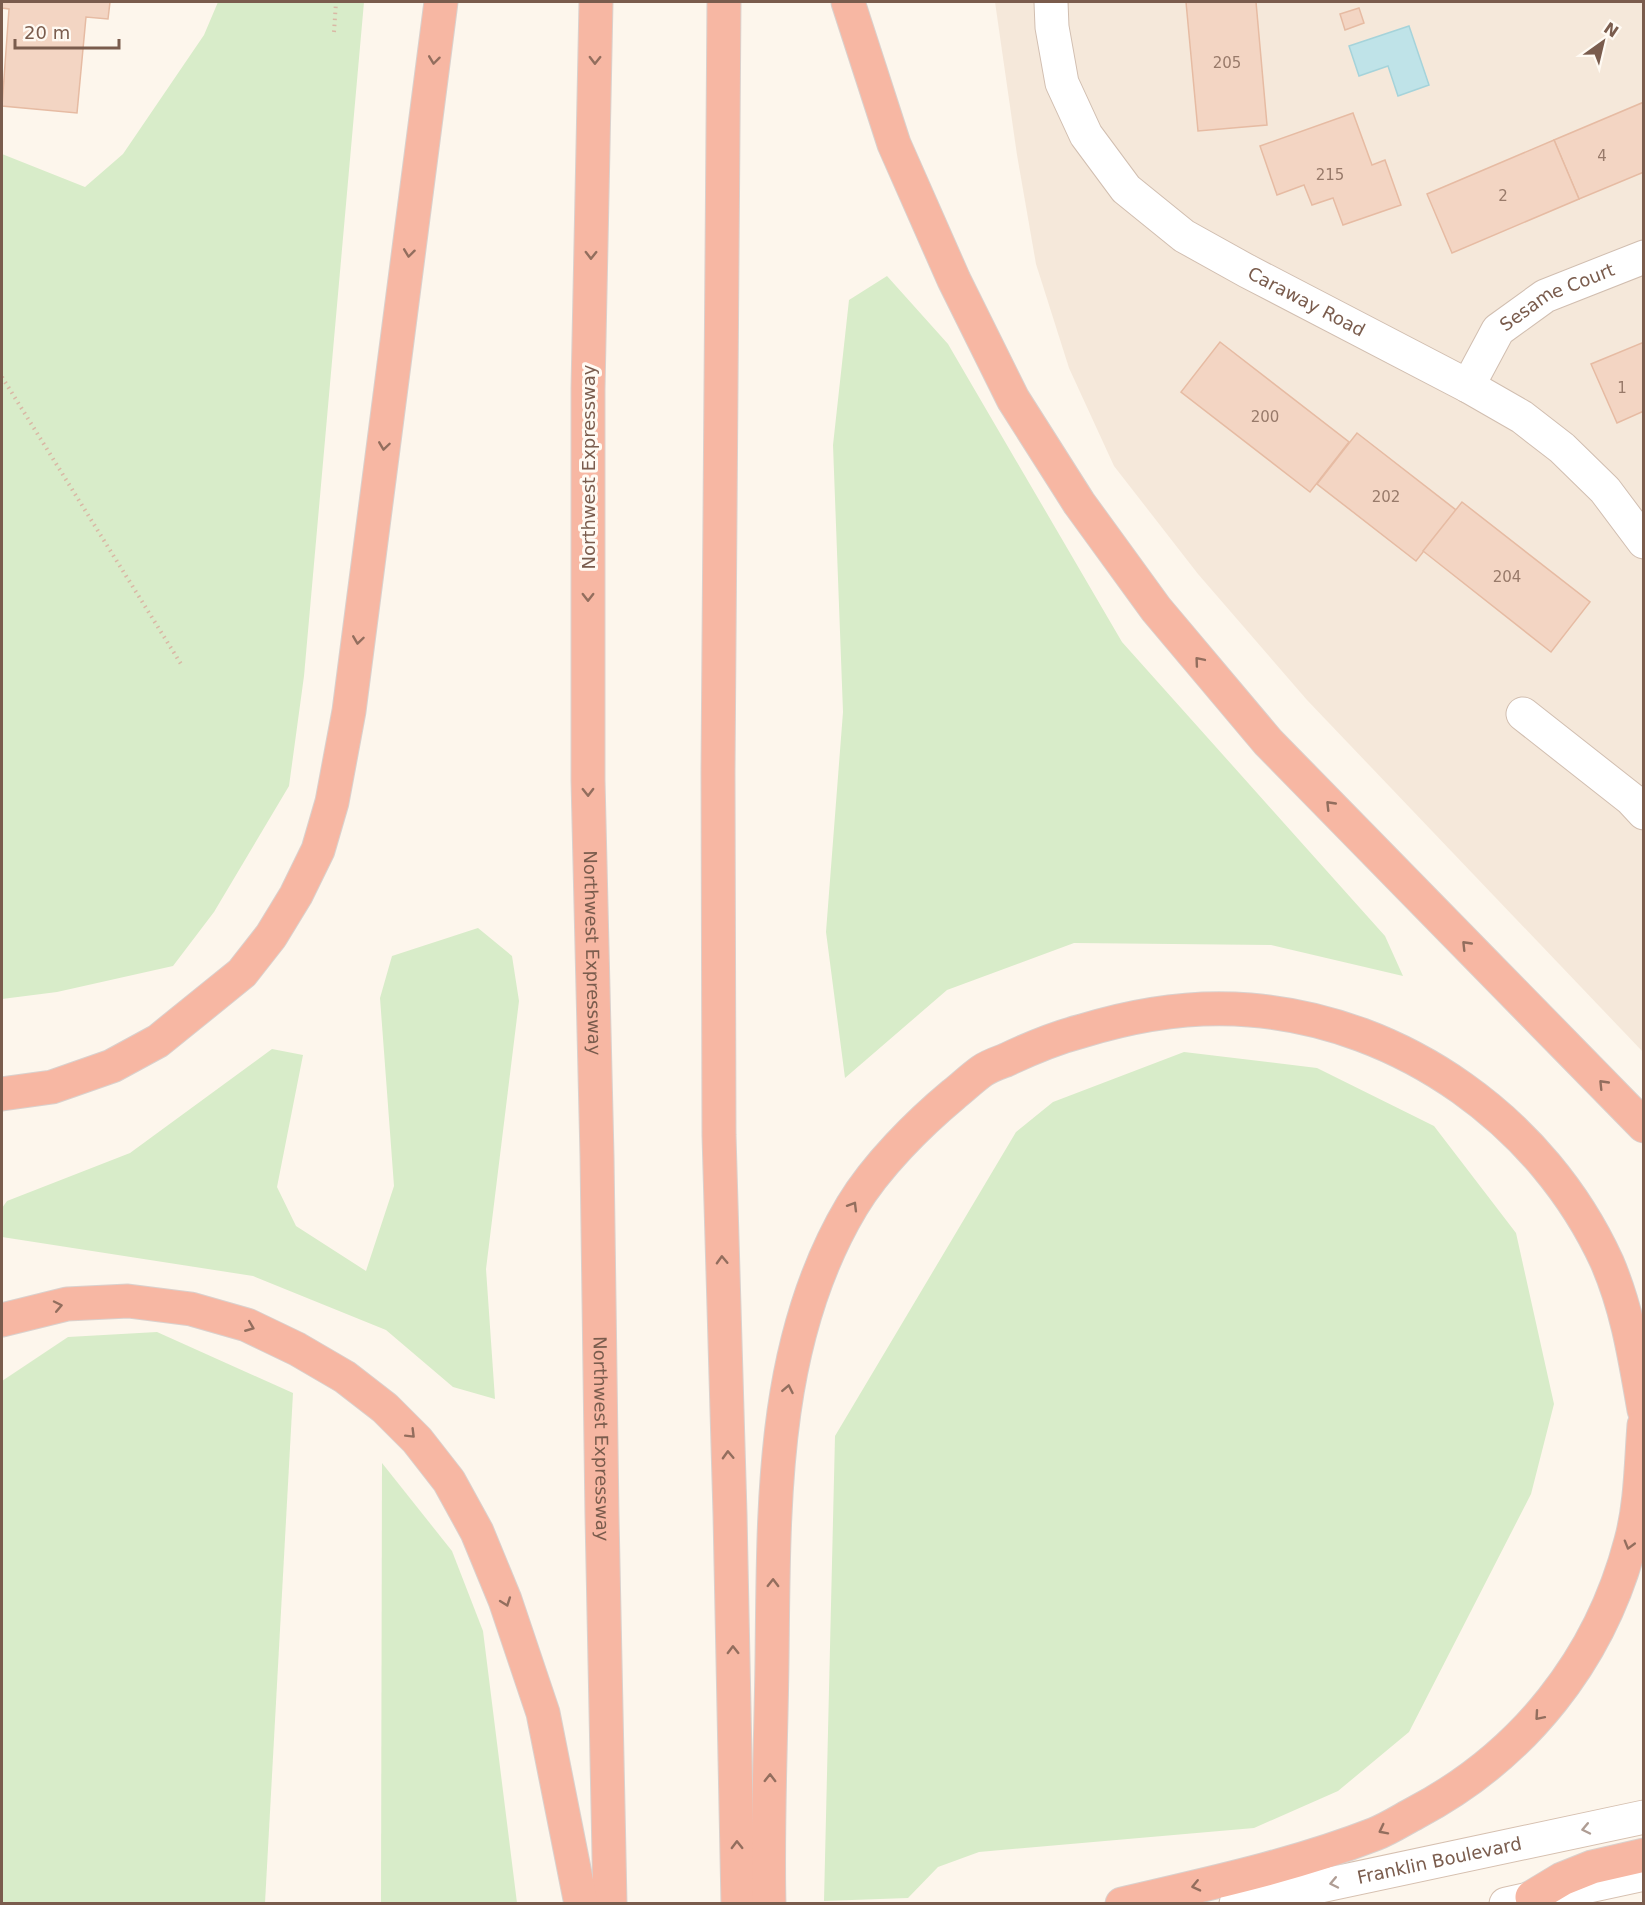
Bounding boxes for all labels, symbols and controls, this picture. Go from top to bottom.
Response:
scale bar [15,12,118,50]
north arrow [1573,12,1633,72]
text: N [1600,18,1622,42]
text: 20 m [24,22,70,43]
house number: 205 [1213,54,1241,72]
one-way arrow [428,55,440,64]
one-way arrow [589,55,601,64]
house number: 4 [1597,147,1607,165]
house number: 215 [1316,166,1344,184]
house number: 2 [1498,187,1508,205]
one-way arrow [403,248,416,258]
one-way arrow [585,250,597,259]
street label: Sesame Court [1496,259,1617,335]
street label: Caraway Road [1244,262,1369,341]
street label: Northwest Expressway [578,364,599,570]
house number: 1 [1617,379,1627,397]
house number: 200 [1251,408,1279,426]
one-way arrow [378,442,391,451]
house number: 202 [1372,488,1400,506]
house number: 204 [1493,568,1521,586]
one-way arrow [582,592,594,601]
one-way arrow [353,635,365,644]
one-way arrow [1196,657,1207,668]
one-way arrow [582,787,594,796]
one-way arrow [1326,802,1337,812]
street label: Northwest Expressway [580,850,606,1056]
one-way arrow [1463,941,1474,952]
one-way arrow [1599,1081,1610,1092]
one-way arrow [845,1202,857,1212]
one-way arrow [716,1256,729,1265]
one-way arrow [53,1300,63,1313]
one-way arrow [243,1320,254,1332]
street label: Northwest Expressway [590,1336,614,1542]
one-way arrow [781,1384,794,1394]
one-way arrow [404,1427,415,1437]
one-way arrow [722,1451,734,1460]
one-way arrow [1624,1539,1636,1550]
one-way arrow [767,1578,779,1587]
one-way arrow [498,1597,511,1607]
one-way arrow [726,1646,739,1655]
one-way arrow [1535,1709,1546,1720]
one-way arrow [764,1773,776,1782]
one-way arrow [1582,1822,1592,1835]
one-way arrow [1378,1823,1389,1834]
street label: Franklin Boulevard [1355,1832,1523,1888]
one-way arrow [730,1841,743,1850]
one-way arrow [1329,1876,1339,1889]
one-way arrow [1192,1879,1202,1892]

